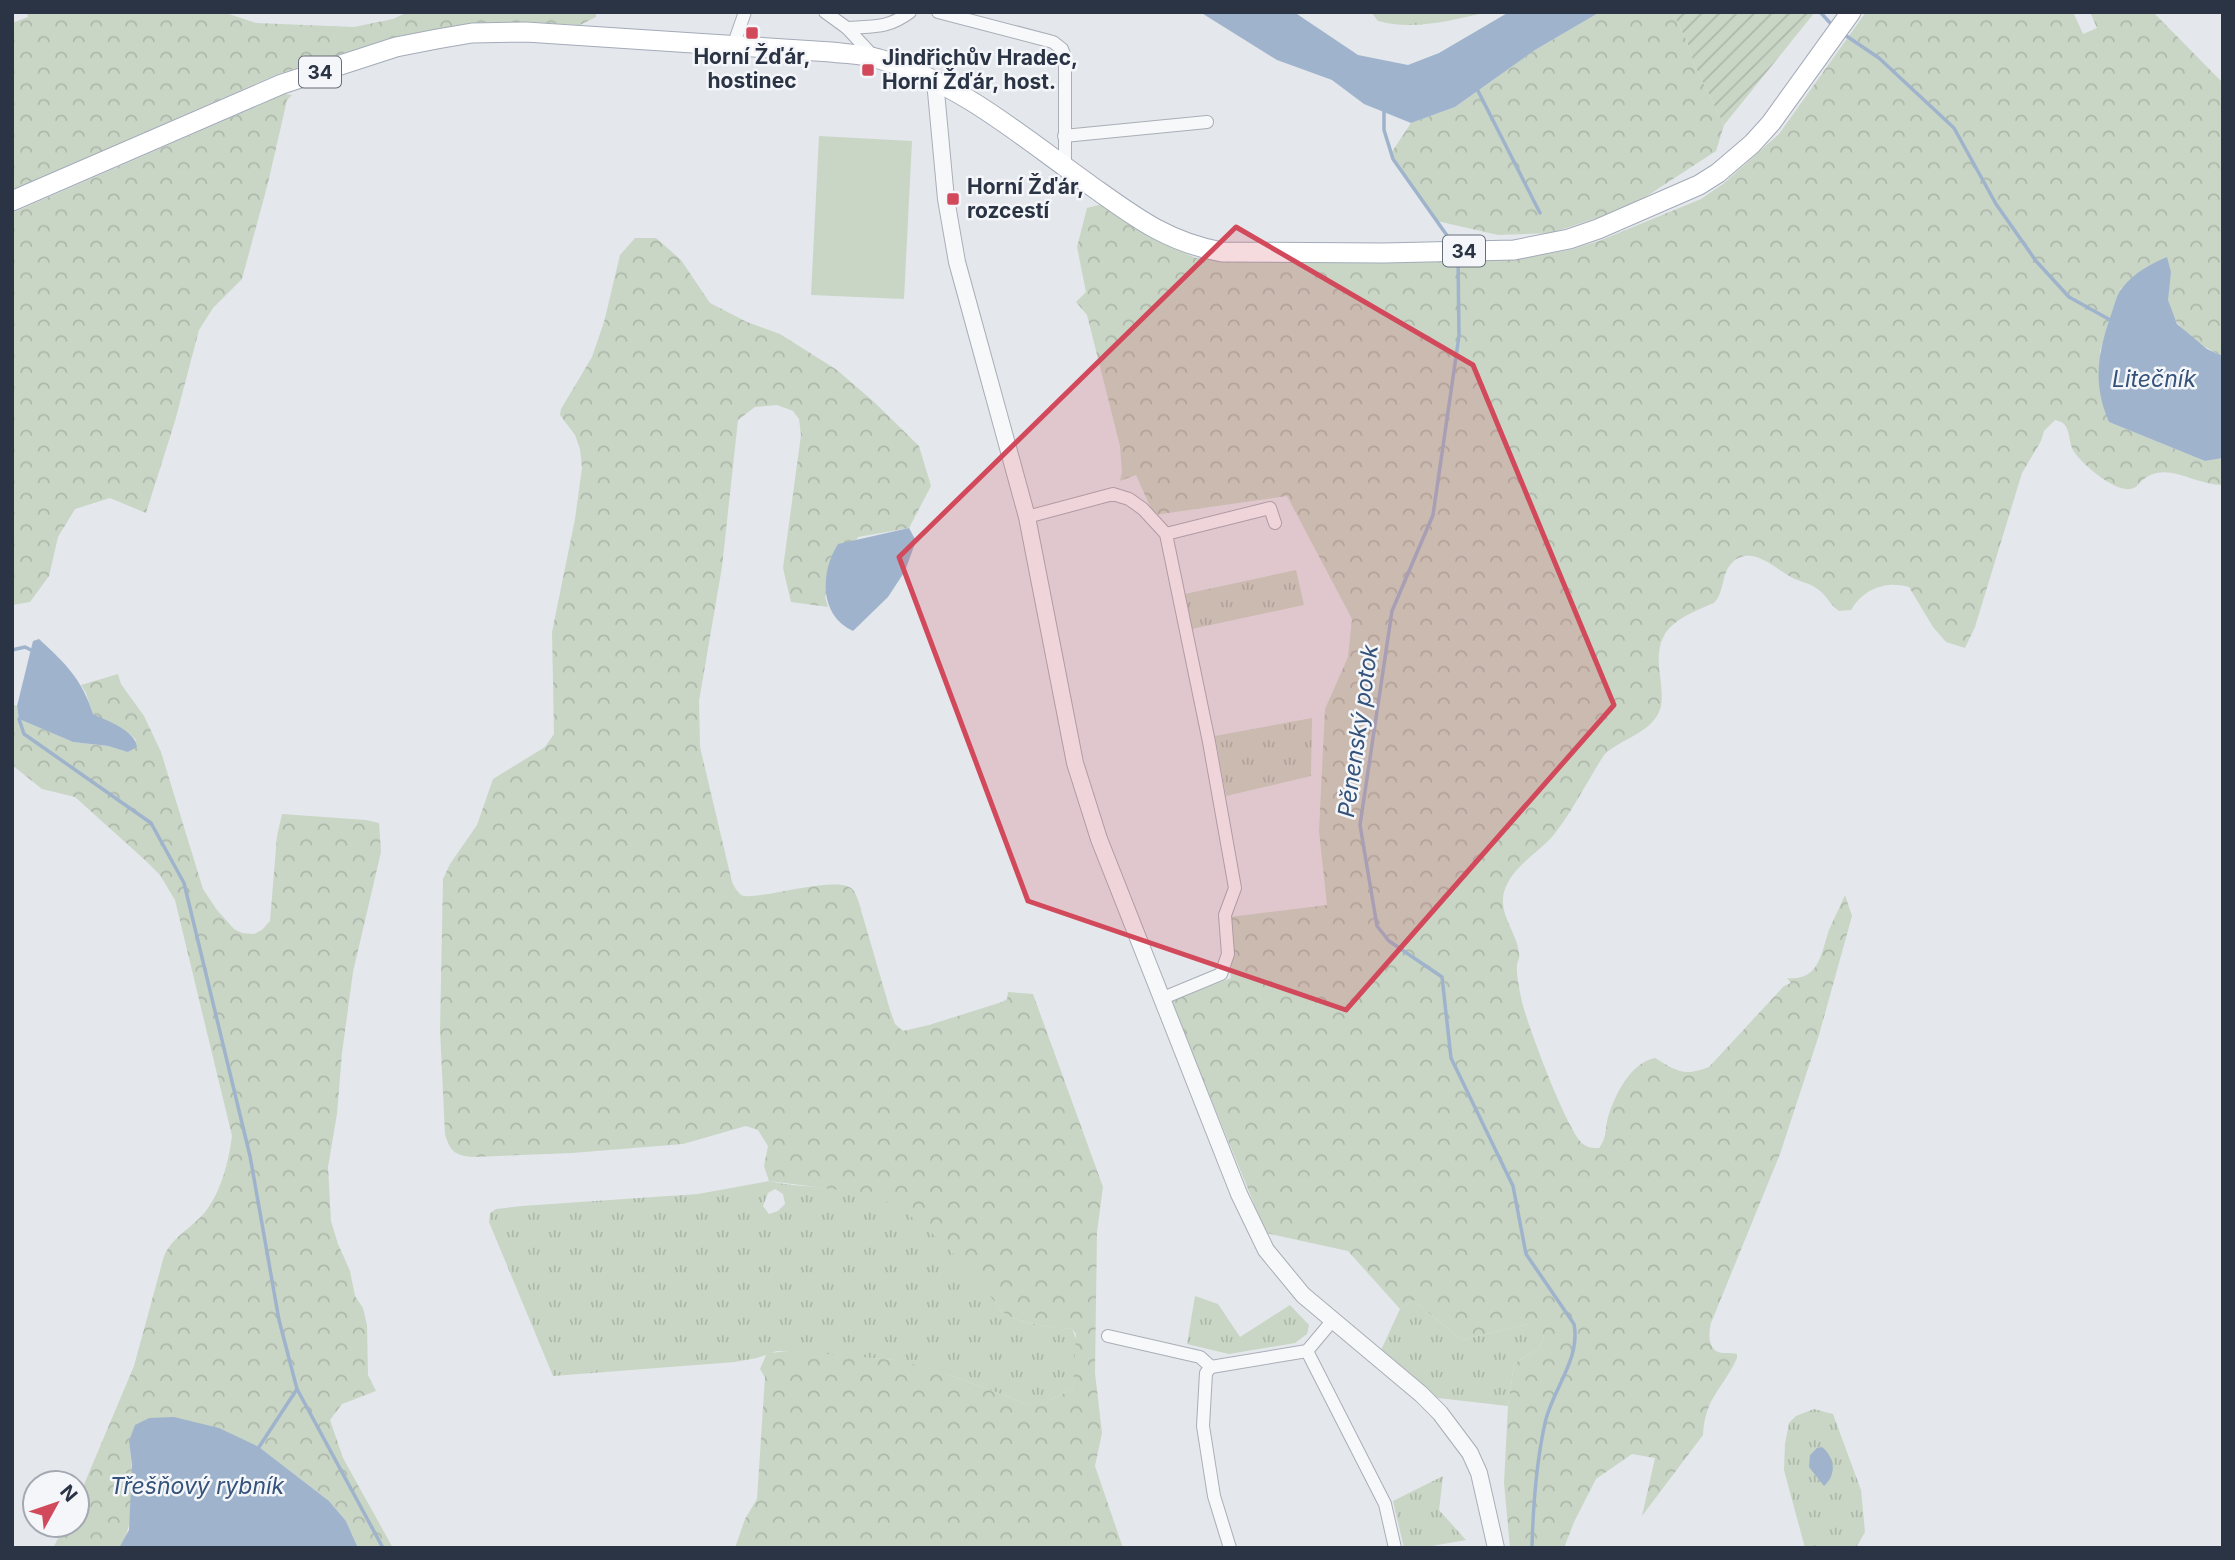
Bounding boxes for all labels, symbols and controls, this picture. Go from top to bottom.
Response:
marker: Horní Žďár, hostinec [744,25,760,41]
place label: Horní Žďár, hostinec [693,43,811,93]
place label: Jindřichův Hradec, Horní Žďár, host. [882,45,1078,94]
road number: 34 [299,57,341,88]
marker: Jindřichův Hradec, Horní Žďár, host. [860,62,876,78]
place label: Horní Žďár, rozcestí [967,173,1084,223]
marker: Horní Žďár, rozcestí [945,191,961,207]
road number: 34 [1443,235,1485,266]
water label: Litečník [2112,365,2196,393]
water label: Pěnenský potok [1332,643,1384,819]
north arrow [21,1469,91,1539]
water label: Třešňový rybník [110,1472,285,1500]
text: N [55,1480,82,1506]

